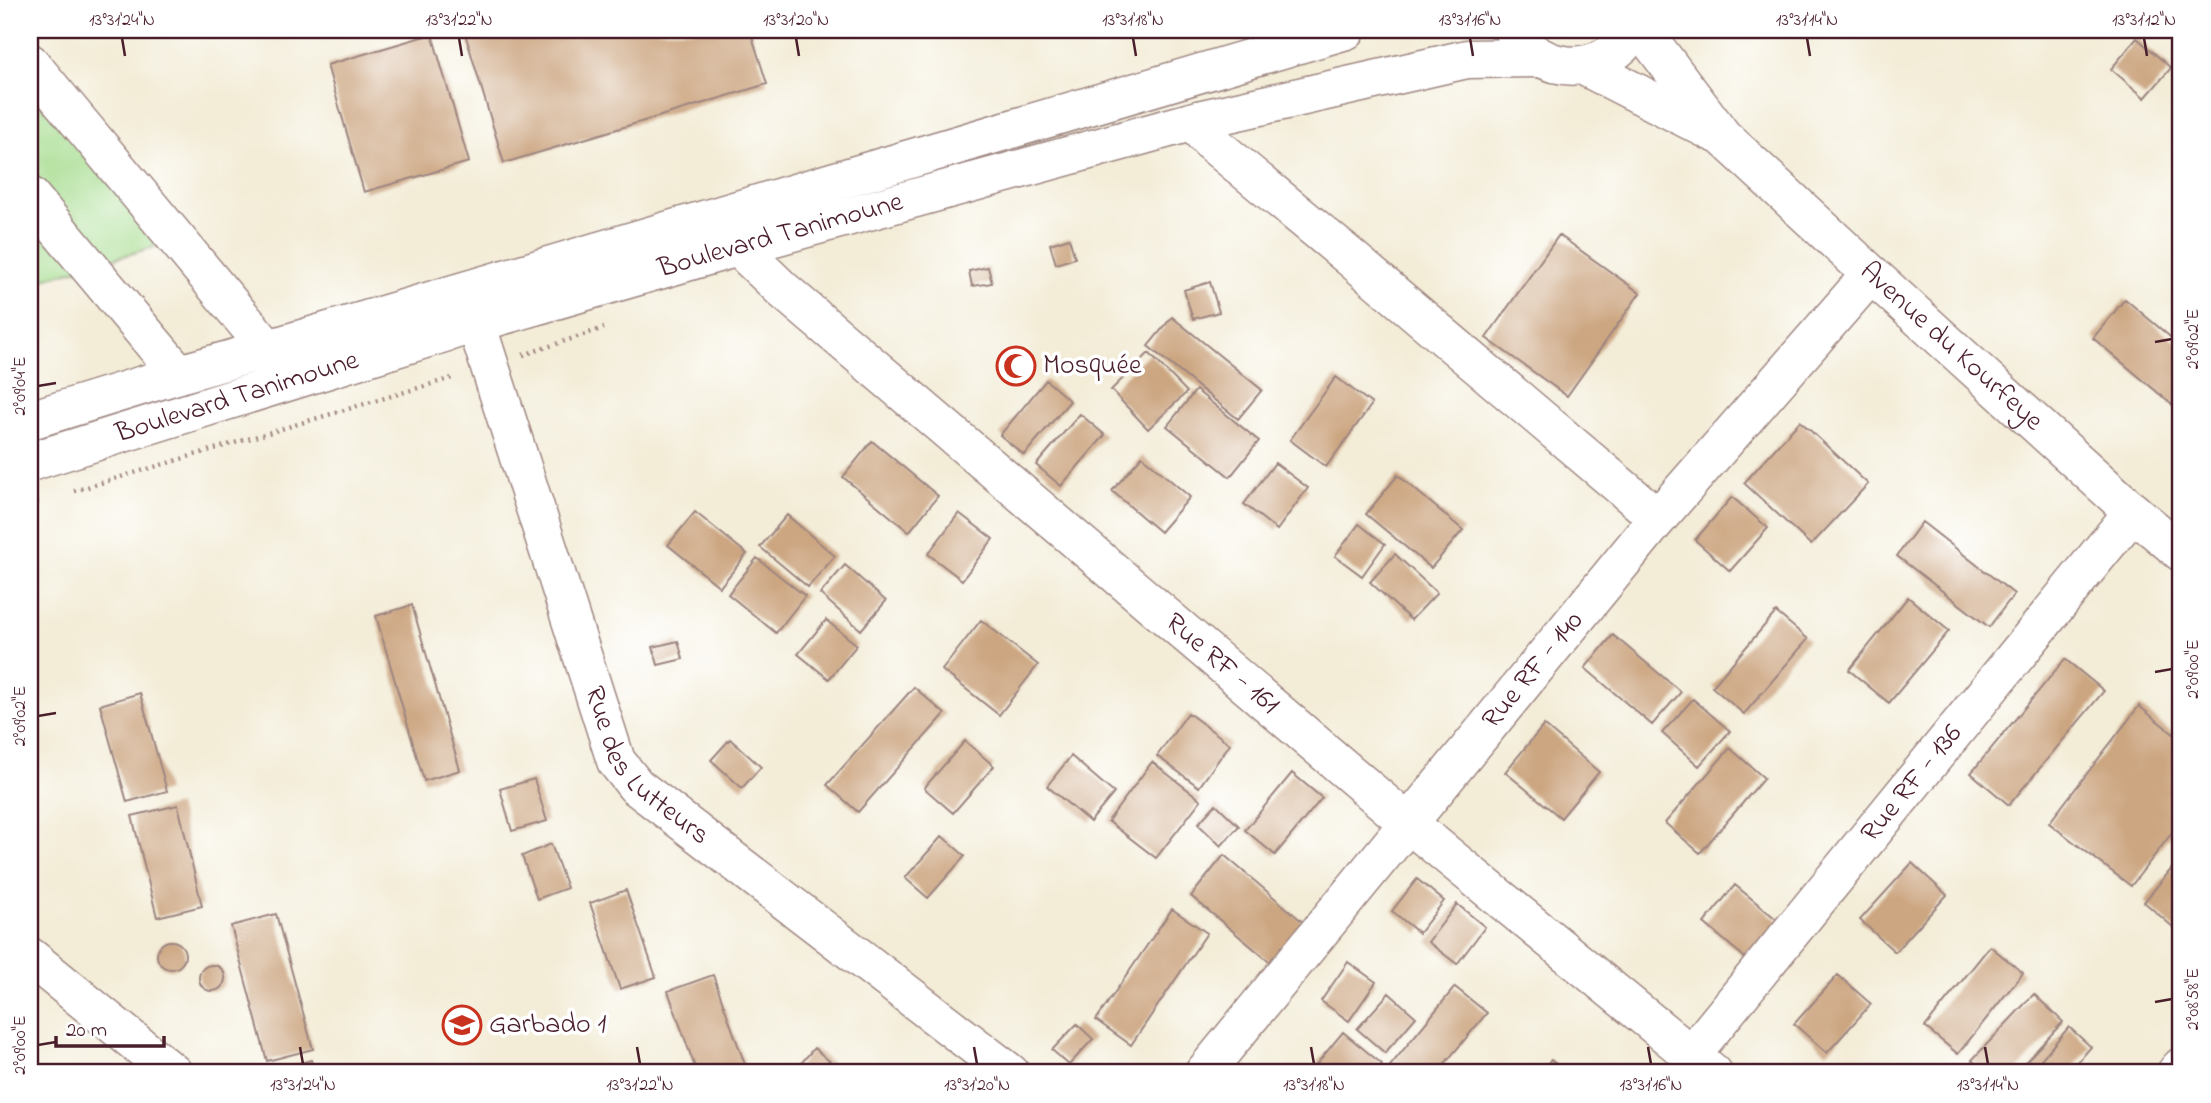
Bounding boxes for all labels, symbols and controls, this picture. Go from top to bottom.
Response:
text: 13°31'24"N [89,8,155,34]
text: 13°31'22"N [425,8,493,34]
text: 13°31'20"N [763,8,829,34]
text: 13°31'18"N [1102,8,1164,34]
text: 13°31'16"N [1438,8,1502,34]
text: 13°31'14"N [1776,8,1838,34]
text: 13°31'12"N [2112,8,2176,34]
street label: Boulevard Tanimoune [652,182,908,290]
street label: Avenue du Kourfeye [1850,252,2052,441]
text: 2°09'02"E [2181,309,2207,369]
street label: Boulevard Tanimoune [110,340,364,455]
mosque icon: Mosquée [995,345,1037,387]
place label: Mosquée [1043,346,1142,387]
text: 2°09'04"E [8,356,34,416]
street label: Rue RF - 161 [1156,603,1288,725]
street label: Rue RF - 140 [1473,603,1594,738]
text: 2°09'00"E [2181,639,2207,699]
street label: Rue des Lutteurs [573,681,718,856]
text: 2°09'02"E [8,686,34,746]
street label: Rue RF - 136 [1851,716,1973,852]
text: 2°08'58"E [2181,968,2207,1030]
school or university icon: Garbado 1 [441,1004,483,1046]
scale bar [56,1005,164,1049]
place label: Garbado 1 [489,1005,607,1046]
text: 2°09'00"E [8,1015,34,1075]
text: 20 m [66,1016,107,1046]
text: 13°31'24"N [270,1073,336,1099]
text: 13°31'22"N [606,1073,674,1099]
text: 13°31'20"N [944,1073,1010,1099]
text: 13°31'18"N [1283,1073,1345,1099]
text: 13°31'16"N [1619,1073,1683,1099]
text: 13°31'14"N [1957,1073,2019,1099]

